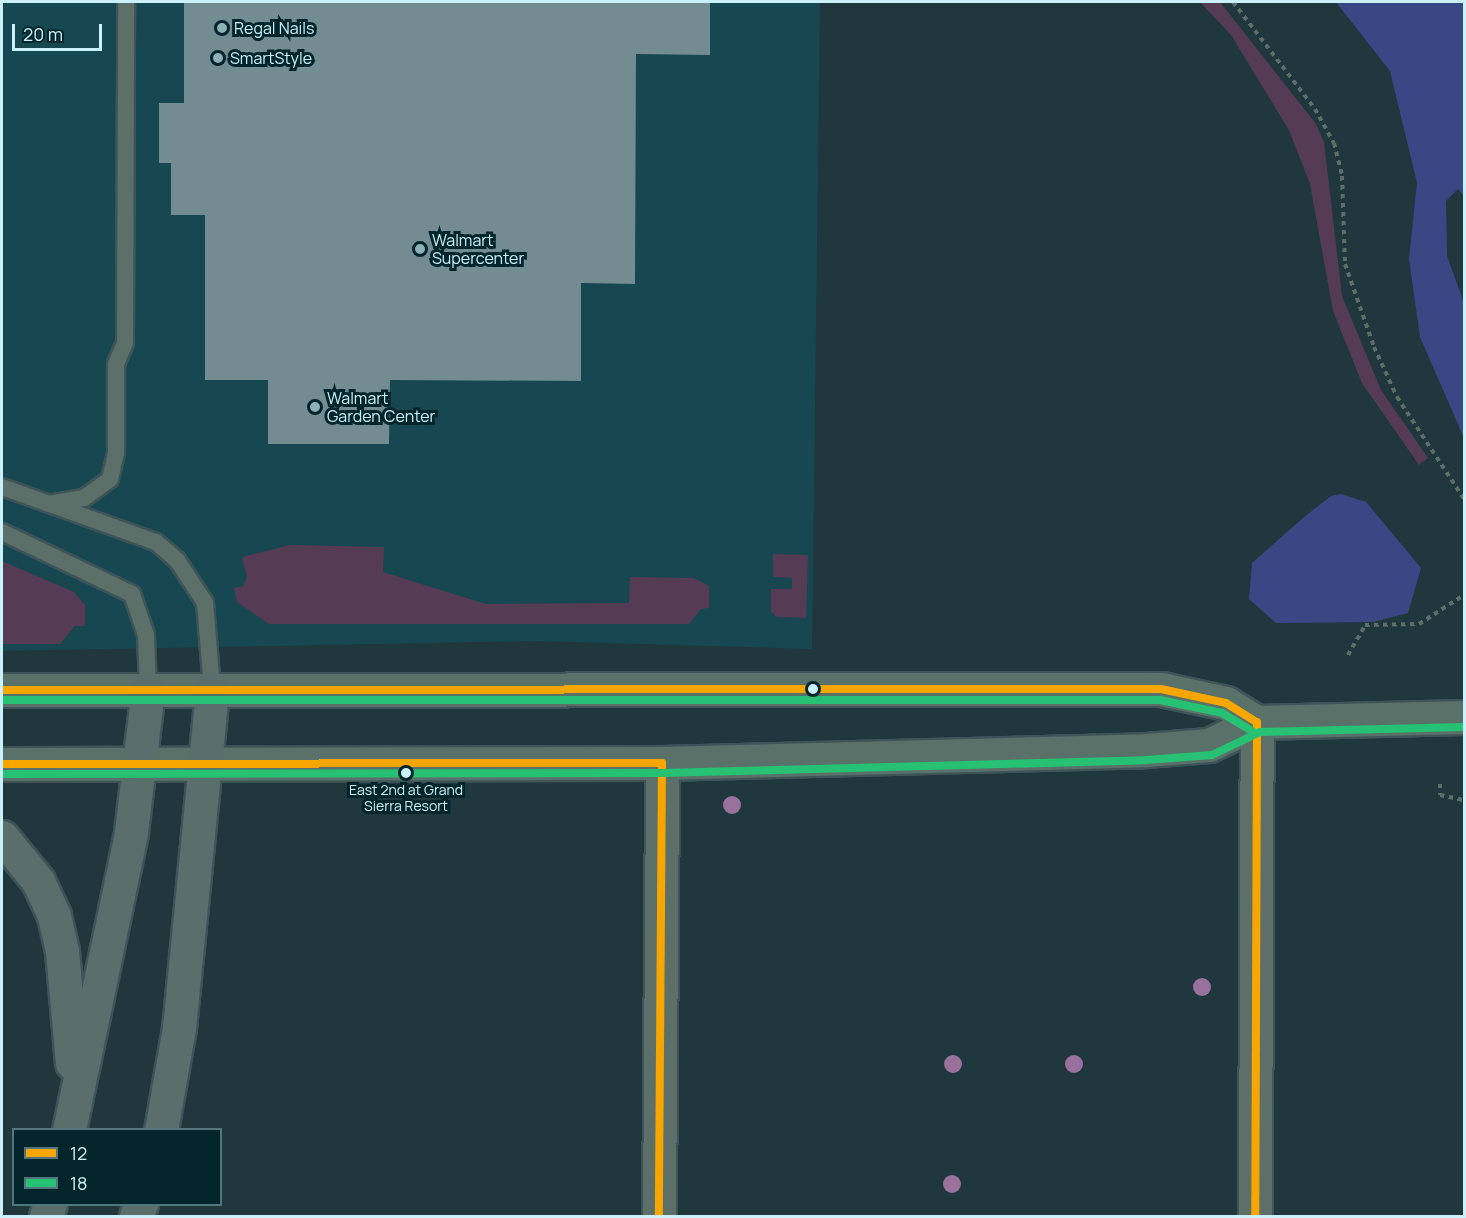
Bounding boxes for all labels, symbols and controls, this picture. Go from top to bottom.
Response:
scale bar [15,12,105,50]
place label: Regal Nails [234,18,314,38]
marker: Regal Nails [215,21,229,35]
text: 20 m [23,22,63,46]
place label: SmartStyle [230,48,312,68]
marker: SmartStyle [211,51,225,65]
place label: Walmart Supercenter [432,230,524,268]
marker: Walmart Supercenter [413,242,427,256]
place label: Walmart Garden Center [327,388,435,426]
marker: Walmart Garden Center [308,400,322,414]
unlabelled marker [807,683,819,695]
marker: East 2nd at Grand Sierra Resort [400,767,412,779]
place label: East 2nd at Grand Sierra Resort [349,782,463,814]
legend [12,1128,222,1206]
text: 12 [70,1141,87,1165]
text: 18 [70,1171,87,1195]

